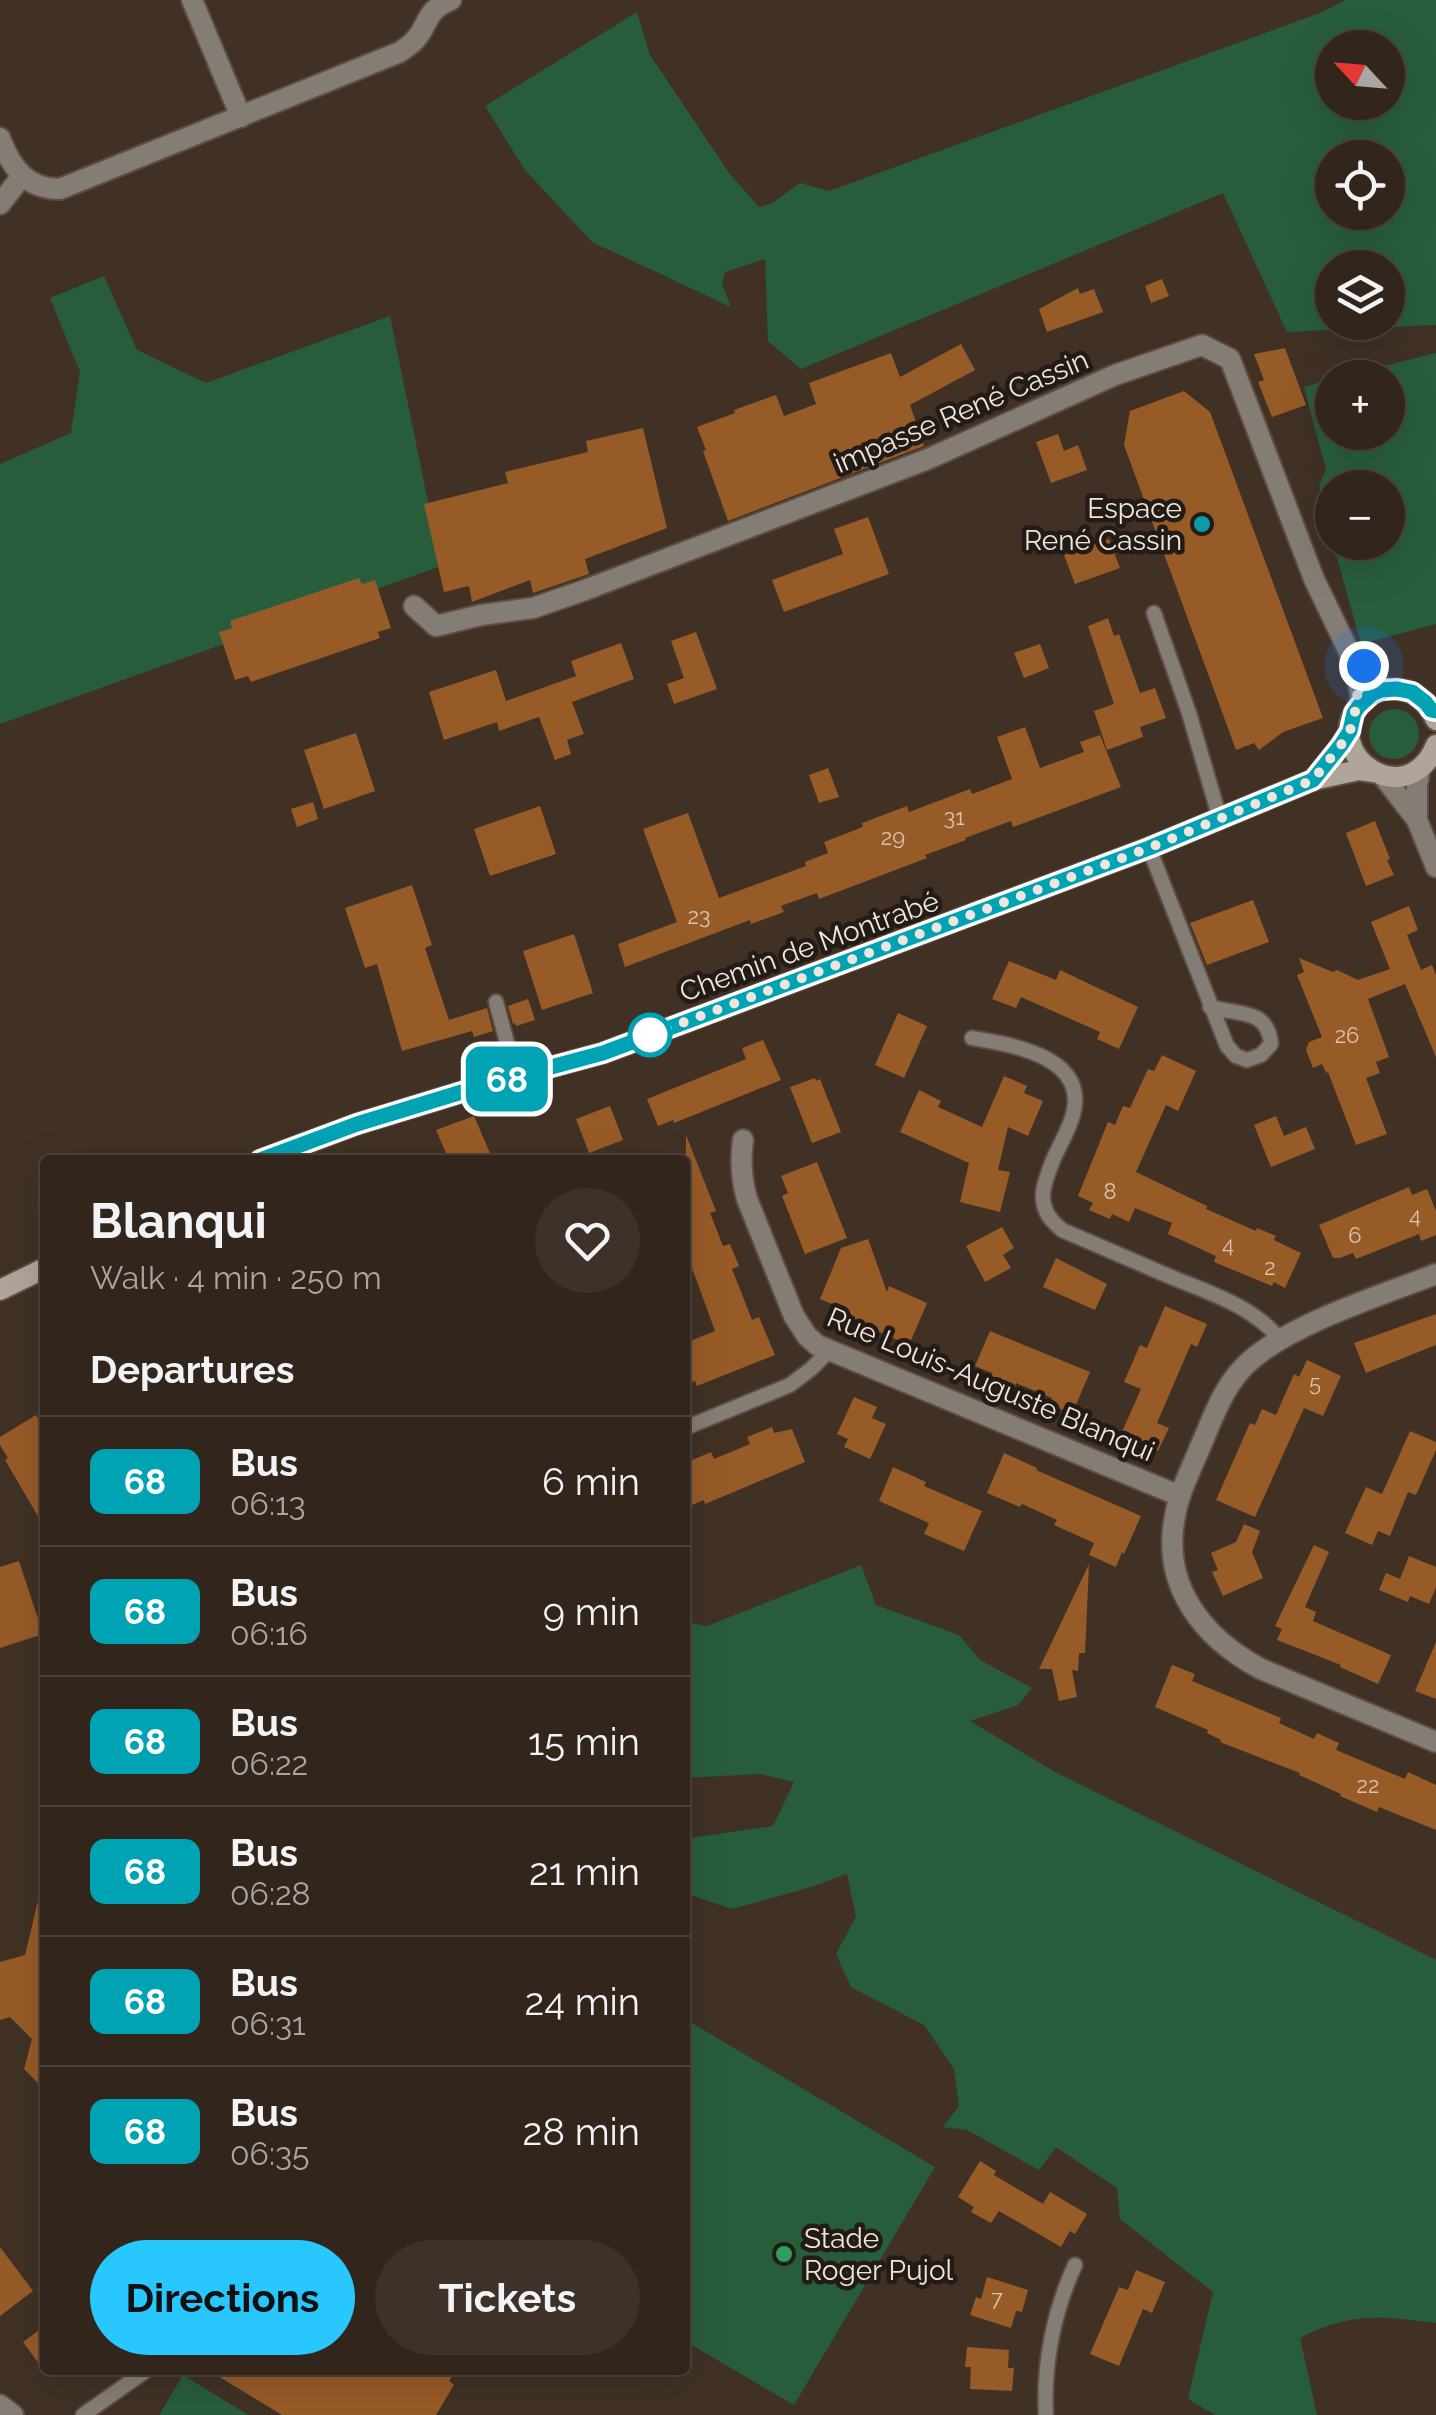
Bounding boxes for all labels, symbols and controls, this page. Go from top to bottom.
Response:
north arrow [1315,30,1405,120]
map controls [1315,30,1405,560]
button: locate [1315,140,1405,230]
button: layers [1315,250,1405,340]
street label: impasse René Cassin [829,343,1093,480]
button: + [1315,360,1405,450]
button: − [1315,470,1405,560]
place label: Espace René Cassin [1024,492,1182,557]
marker: Espace René Cassin [1191,513,1213,535]
your location [1339,641,1389,691]
house number: 31 [943,804,965,830]
house number: 29 [881,824,905,850]
street label: Chemin de Montrabé [675,884,943,1009]
house number: 23 [687,903,711,929]
unlabelled marker [629,1014,671,1056]
house number: 26 [1335,1022,1359,1048]
line badge: 68 [462,1046,552,1112]
text: 68 [486,1059,528,1100]
house number: 8 [1103,1178,1117,1204]
button: heart [535,1188,640,1293]
text: Blanqui [90,1193,267,1249]
house number: 4 [1409,1202,1421,1228]
house number: 6 [1348,1222,1362,1248]
house number: 4 [1222,1231,1234,1257]
house number: 2 [1264,1254,1276,1280]
text: Walk · 4 min · 250 m [90,1259,382,1296]
street label: Rue Louis-Auguste Blanqui [822,1300,1159,1468]
text: Departures [90,1347,295,1392]
house number: 5 [1309,1370,1321,1396]
text: Bus [230,1440,298,1485]
text: 6 min [542,1459,640,1504]
text: 68 [124,1461,166,1502]
text: 06:13 [230,1485,306,1522]
text: Bus [230,1570,298,1615]
text: 9 min [543,1589,640,1634]
text: 68 [124,1591,166,1632]
text: 06:16 [230,1615,308,1652]
text: Bus [230,1700,298,1745]
text: 15 min [528,1719,640,1764]
text: 68 [124,1721,166,1762]
text: 06:22 [230,1745,308,1782]
house number: 22 [1357,1772,1379,1798]
text: Bus [230,1830,298,1875]
text: 21 min [529,1849,640,1894]
text: 68 [124,1851,166,1892]
text: 06:28 [230,1875,311,1912]
text: Bus [230,1960,298,2005]
text: 24 min [524,1979,640,2024]
text: 68 [124,1981,166,2022]
text: 06:31 [230,2005,306,2042]
text: Bus [230,2090,298,2135]
text: 28 min [523,2109,640,2154]
text: 68 [124,2111,166,2152]
text: 06:35 [230,2135,309,2172]
place label: Stade Roger Pujol [804,2222,954,2287]
button: Directions [90,2240,355,2355]
button: Tickets [375,2240,640,2355]
marker: Stade Roger Pujol [773,2243,795,2265]
house number: 7 [991,2285,1003,2311]

